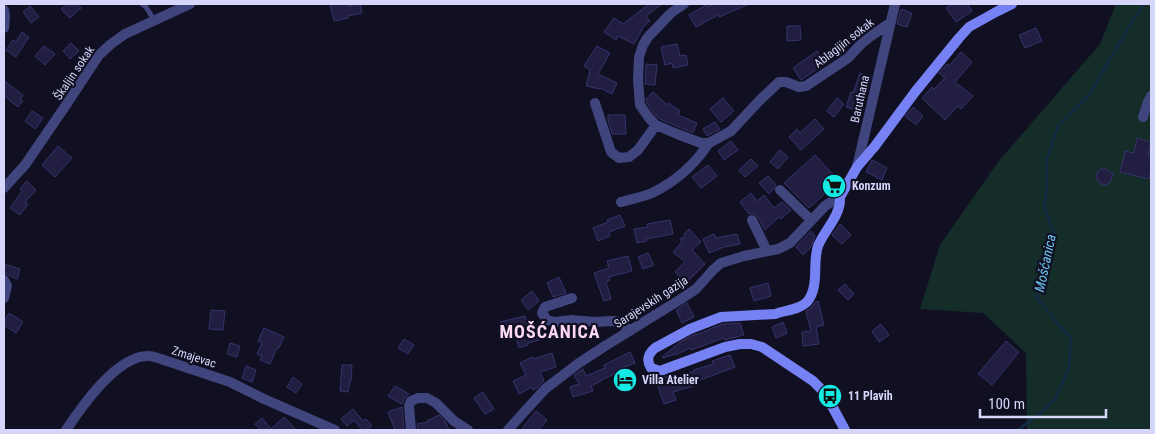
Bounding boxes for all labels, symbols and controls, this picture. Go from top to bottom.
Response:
street label: Ablagijin sokak [811,15,877,71]
street label: Škaljin sokak [50,42,98,103]
street label: Baruthana [848,74,872,124]
supermarket icon: Konzum [821,173,847,199]
place label: Konzum [852,179,891,193]
water label: Mošćanica [1031,233,1059,293]
street label: Sarajevskih gazija [612,273,691,331]
district label: MOŠĆANICA [499,321,601,342]
street label: Zmajevac [170,343,218,371]
hotel icon: Villa Atelier [612,367,638,393]
place label: Villa Atelier [642,373,699,387]
bus stop icon: 11 Plavih [817,383,843,409]
scale bar [980,386,1106,418]
place label: 11 Plavih [848,389,893,403]
text: 100 m [988,395,1025,413]

